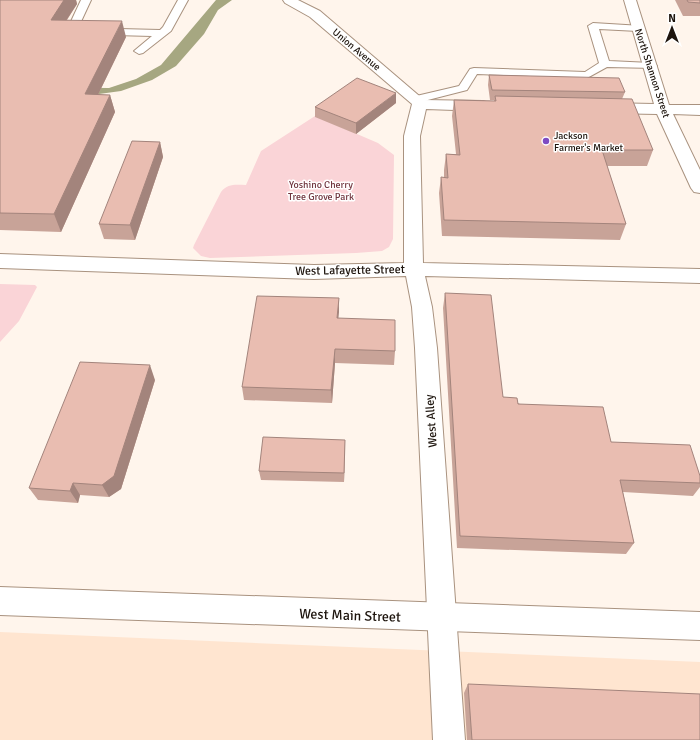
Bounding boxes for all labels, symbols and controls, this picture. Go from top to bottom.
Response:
north arrow [652,8,692,48]
text: N [668,12,676,25]
street label: Union Avenue [330,26,383,73]
street label: North Shannon Street [632,27,672,120]
place label: Jackson Farmer's Market [554,130,624,154]
marker: Jackson Farmer's Market [541,136,551,146]
park label: Yoshino Cherry Tree Grove Park [288,179,354,203]
street label: West Lafayette Street [295,262,405,279]
street label: West Alley [422,393,441,448]
street label: West Main Street [299,605,401,626]

